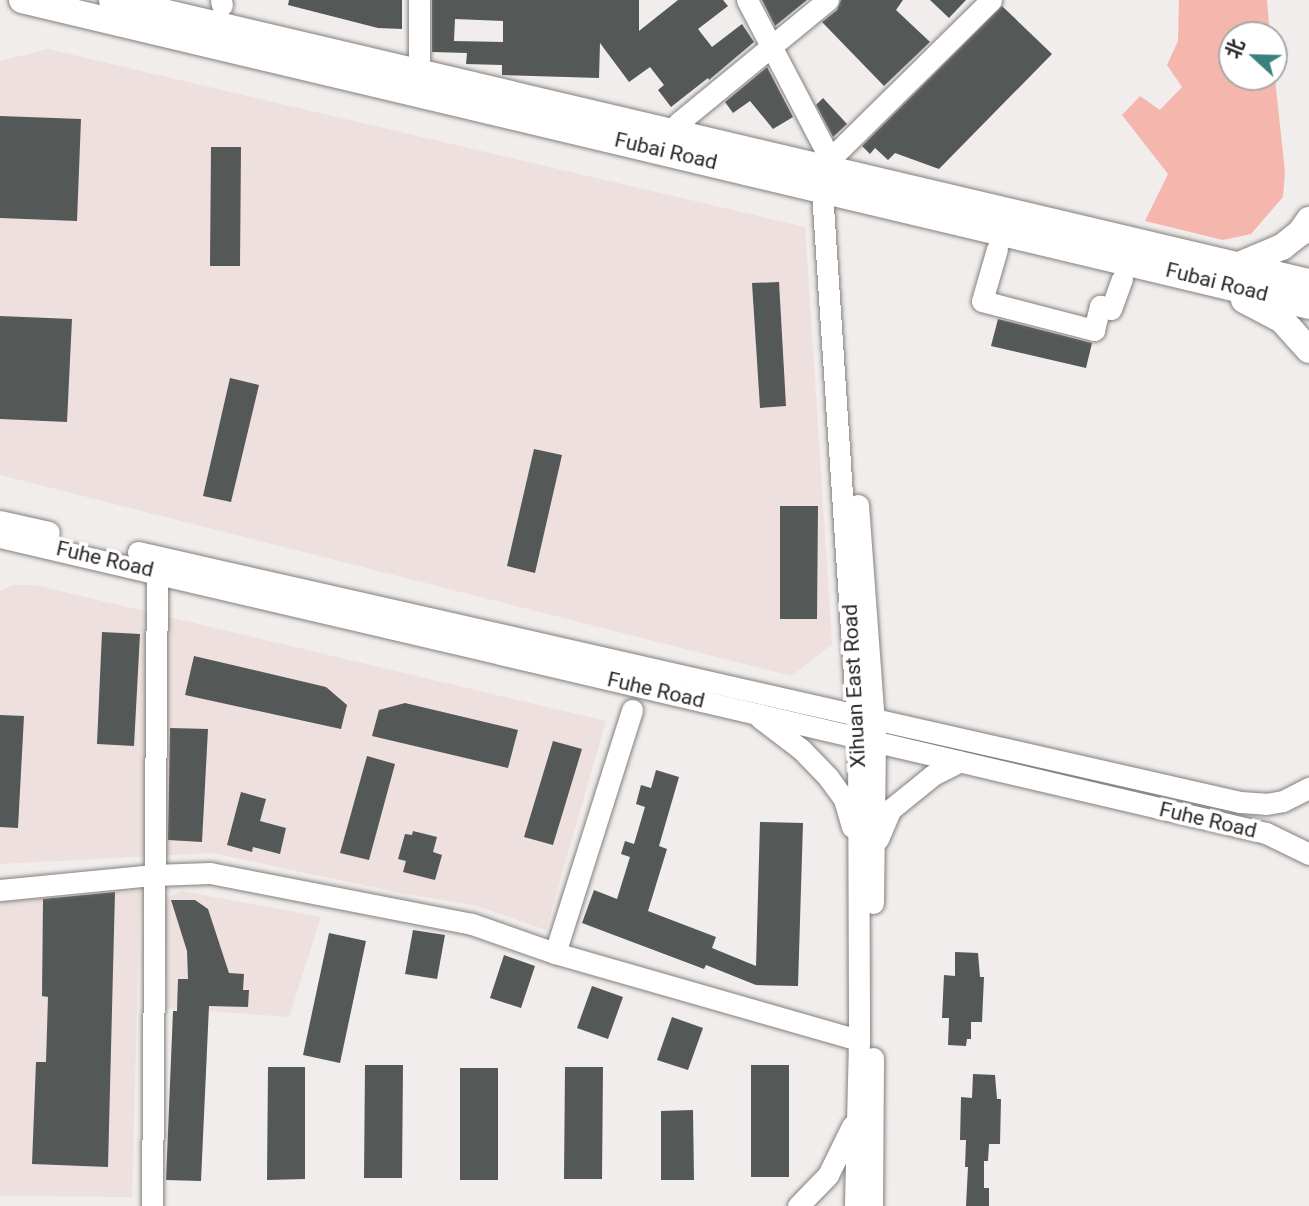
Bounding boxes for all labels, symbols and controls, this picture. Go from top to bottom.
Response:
north arrow [1218,21,1288,91]
text: 北 [1221,36,1249,62]
street label: Fubai Road [612,127,720,175]
street label: Fubai Road [1163,257,1271,307]
street label: Fuhe Road [54,536,156,582]
street label: Xihuan East Road [837,603,871,769]
street label: Fuhe Road [605,667,707,713]
street label: Fuhe Road [1157,797,1259,843]

